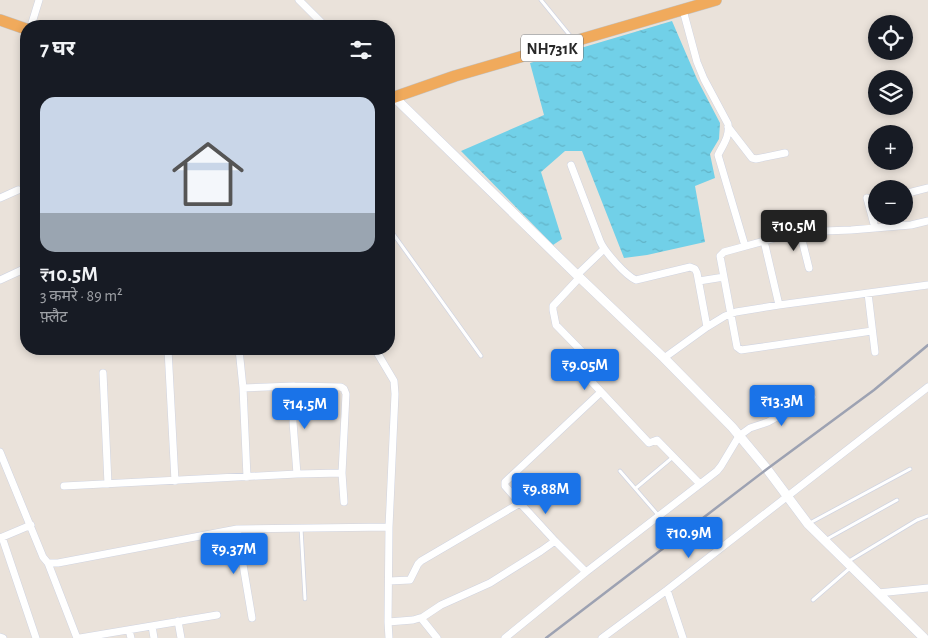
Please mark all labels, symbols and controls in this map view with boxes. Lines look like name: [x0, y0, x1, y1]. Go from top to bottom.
map controls: [868, 15, 913, 225]
button: locate: [868, 15, 913, 60]
road number: NH731K: [521, 34, 583, 62]
icon: filters: [347, 36, 375, 64]
text: 7 घर: [40, 38, 75, 59]
button: layers: [868, 70, 913, 115]
button: +: [868, 125, 913, 170]
icon: home: [163, 129, 253, 219]
button: −: [868, 180, 913, 225]
pin: ₹10.5M: [753, 210, 835, 252]
text: ₹10.5M: [772, 218, 816, 234]
text: ₹10.5M: [40, 264, 98, 285]
text: 3 कमरे · 89 m²: [40, 288, 123, 304]
text: फ़्लैट: [40, 309, 68, 325]
pin: ₹9.05M: [544, 348, 626, 391]
text: ₹9.05M: [562, 357, 608, 373]
pin: ₹13.3M: [741, 384, 823, 427]
pin: ₹14.5M: [264, 388, 346, 430]
text: ₹13.3M: [761, 393, 803, 409]
text: ₹14.5M: [283, 396, 327, 412]
pin: ₹9.88M: [505, 472, 587, 515]
text: ₹9.88M: [523, 481, 569, 497]
pin: ₹10.9M: [648, 516, 730, 559]
text: ₹10.9M: [667, 525, 711, 541]
pin: ₹9.37M: [193, 532, 275, 575]
text: ₹9.37M: [212, 541, 256, 557]

